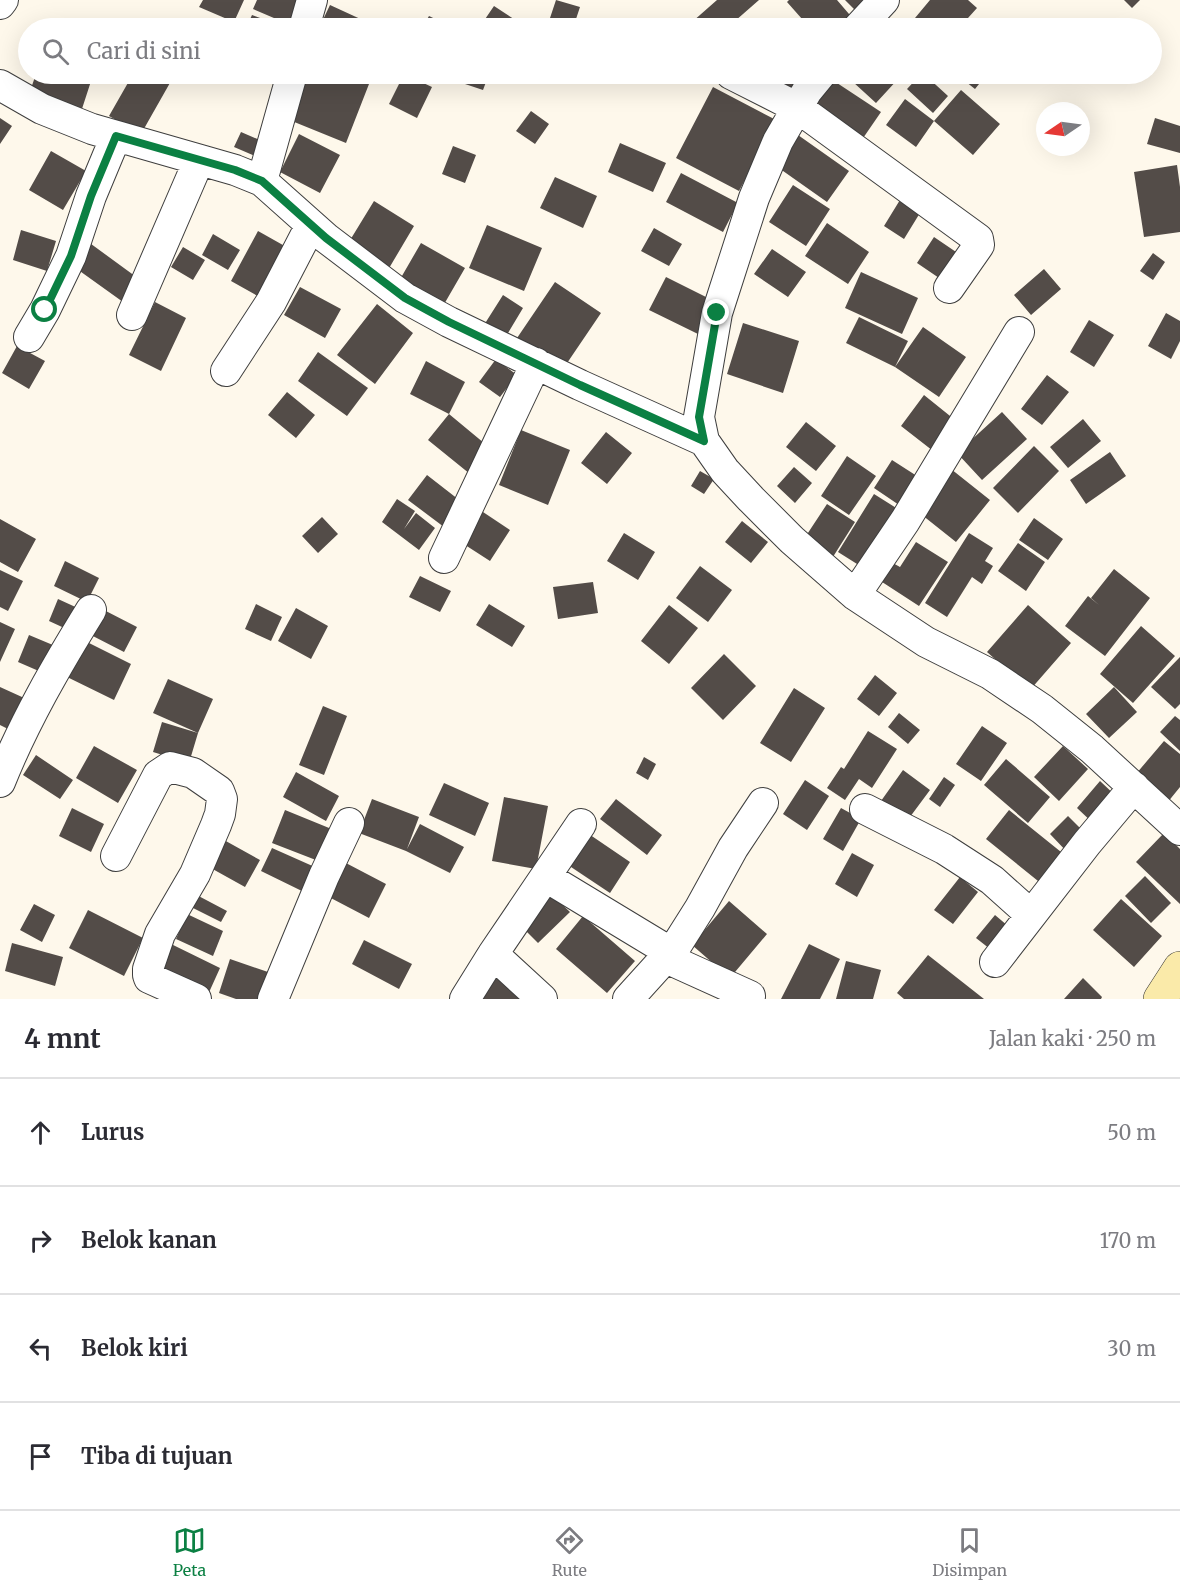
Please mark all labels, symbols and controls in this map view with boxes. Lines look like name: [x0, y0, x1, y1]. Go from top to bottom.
search box: [18, 18, 1162, 84]
icon: search: [39, 35, 72, 68]
text: Cari di sini: [87, 37, 201, 65]
north arrow: [1036, 102, 1090, 156]
route start: [31, 296, 57, 322]
route end: [703, 299, 729, 325]
text: 4 mnt: [24, 1022, 101, 1055]
text: Jalan kaki · 250 m: [989, 1026, 1156, 1051]
icon: ahead: [24, 1116, 57, 1149]
text: Lurus: [81, 1118, 144, 1146]
text: 50 m: [1107, 1120, 1156, 1145]
icon: right: [24, 1224, 57, 1257]
text: Belok kanan: [81, 1226, 217, 1254]
text: 170 m: [1100, 1228, 1156, 1253]
icon: left: [24, 1332, 57, 1365]
text: Belok kiri: [81, 1334, 188, 1362]
text: 30 m: [1107, 1336, 1156, 1361]
icon: arrive: [24, 1440, 57, 1473]
text: Tiba di tujuan: [81, 1442, 232, 1470]
tab: Peta: [173, 1524, 206, 1580]
tab: Rute: [552, 1524, 587, 1580]
tab: Disimpan: [932, 1524, 1007, 1580]

